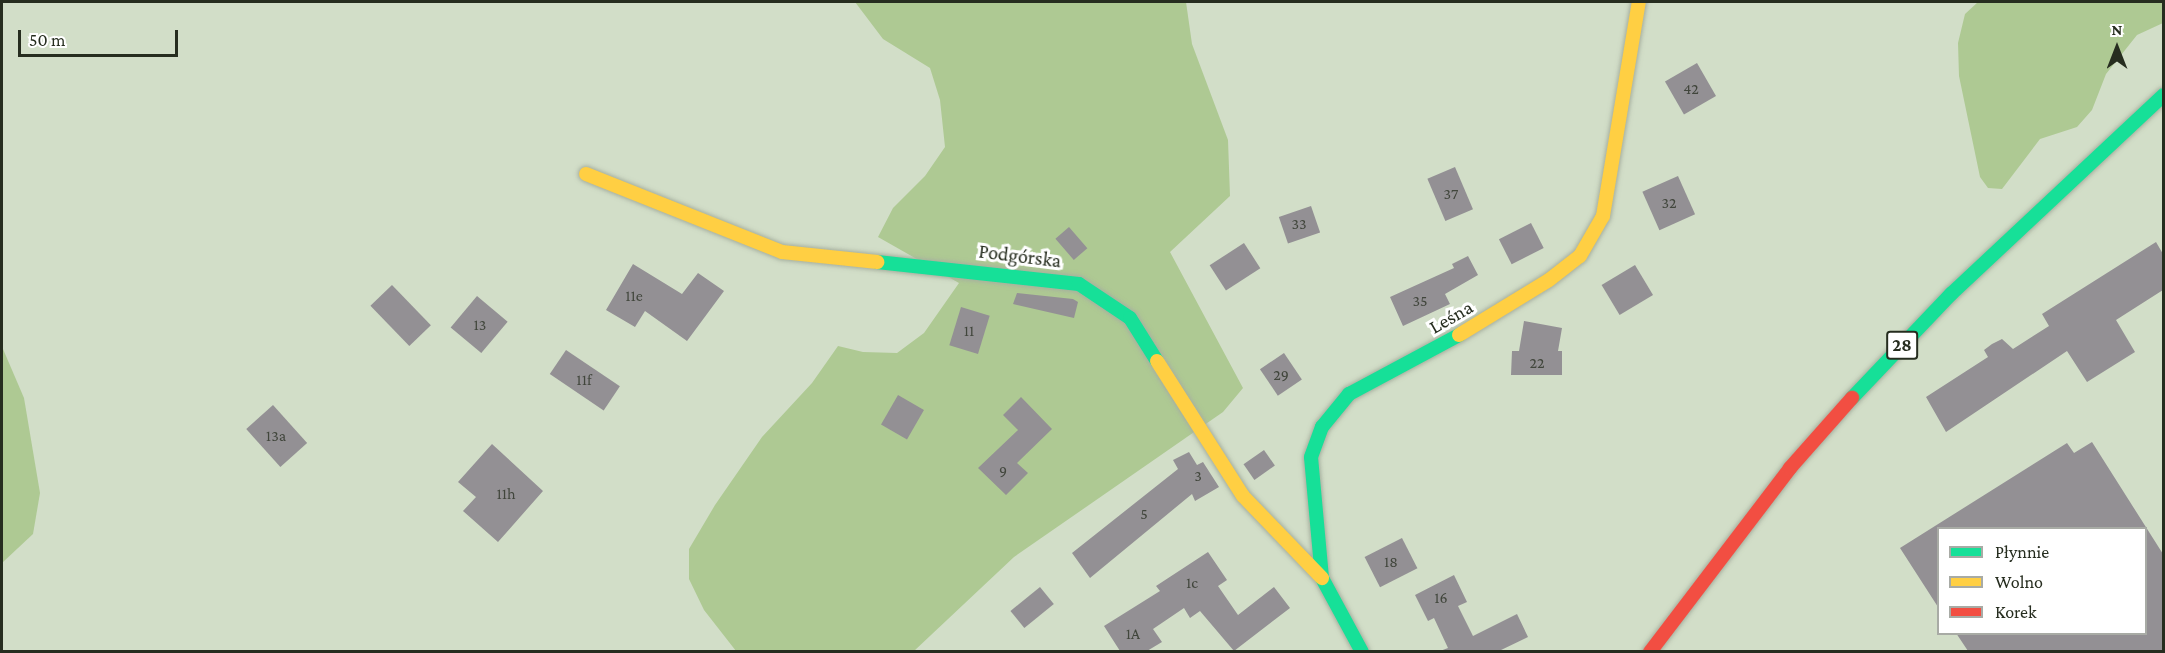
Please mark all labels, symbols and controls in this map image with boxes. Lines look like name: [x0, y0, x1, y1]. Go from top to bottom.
scale bar: [21, 18, 182, 56]
north arrow: [2087, 18, 2147, 78]
text: N: [2112, 21, 2122, 38]
text: 50 m: [29, 30, 66, 50]
house number: 42: [1683, 79, 1699, 99]
house number: 37: [1444, 184, 1458, 204]
house number: 32: [1661, 193, 1677, 213]
house number: 33: [1291, 214, 1307, 234]
street label: Podgórska: [977, 239, 1063, 273]
house number: 11e: [625, 286, 643, 306]
house number: 35: [1412, 291, 1428, 311]
street label: Leśna: [1425, 295, 1477, 339]
house number: 13: [474, 315, 486, 335]
house number: 11: [964, 321, 974, 341]
road number: 28: [1886, 330, 1918, 360]
house number: 22: [1529, 353, 1545, 373]
house number: 29: [1273, 365, 1289, 385]
house number: 11f: [576, 370, 592, 390]
house number: 13a: [266, 426, 286, 446]
house number: 9: [999, 461, 1007, 481]
house number: 3: [1194, 466, 1202, 486]
house number: 11h: [496, 484, 516, 504]
house number: 5: [1140, 504, 1148, 524]
legend: [1937, 527, 2147, 635]
text: Płynnie: [1995, 542, 2049, 562]
house number: 18: [1384, 552, 1398, 572]
text: Wolno: [1995, 572, 2043, 592]
house number: 1c: [1186, 573, 1198, 593]
house number: 16: [1434, 588, 1448, 608]
text: Korek: [1995, 602, 2037, 622]
house number: 1A: [1126, 624, 1140, 644]

